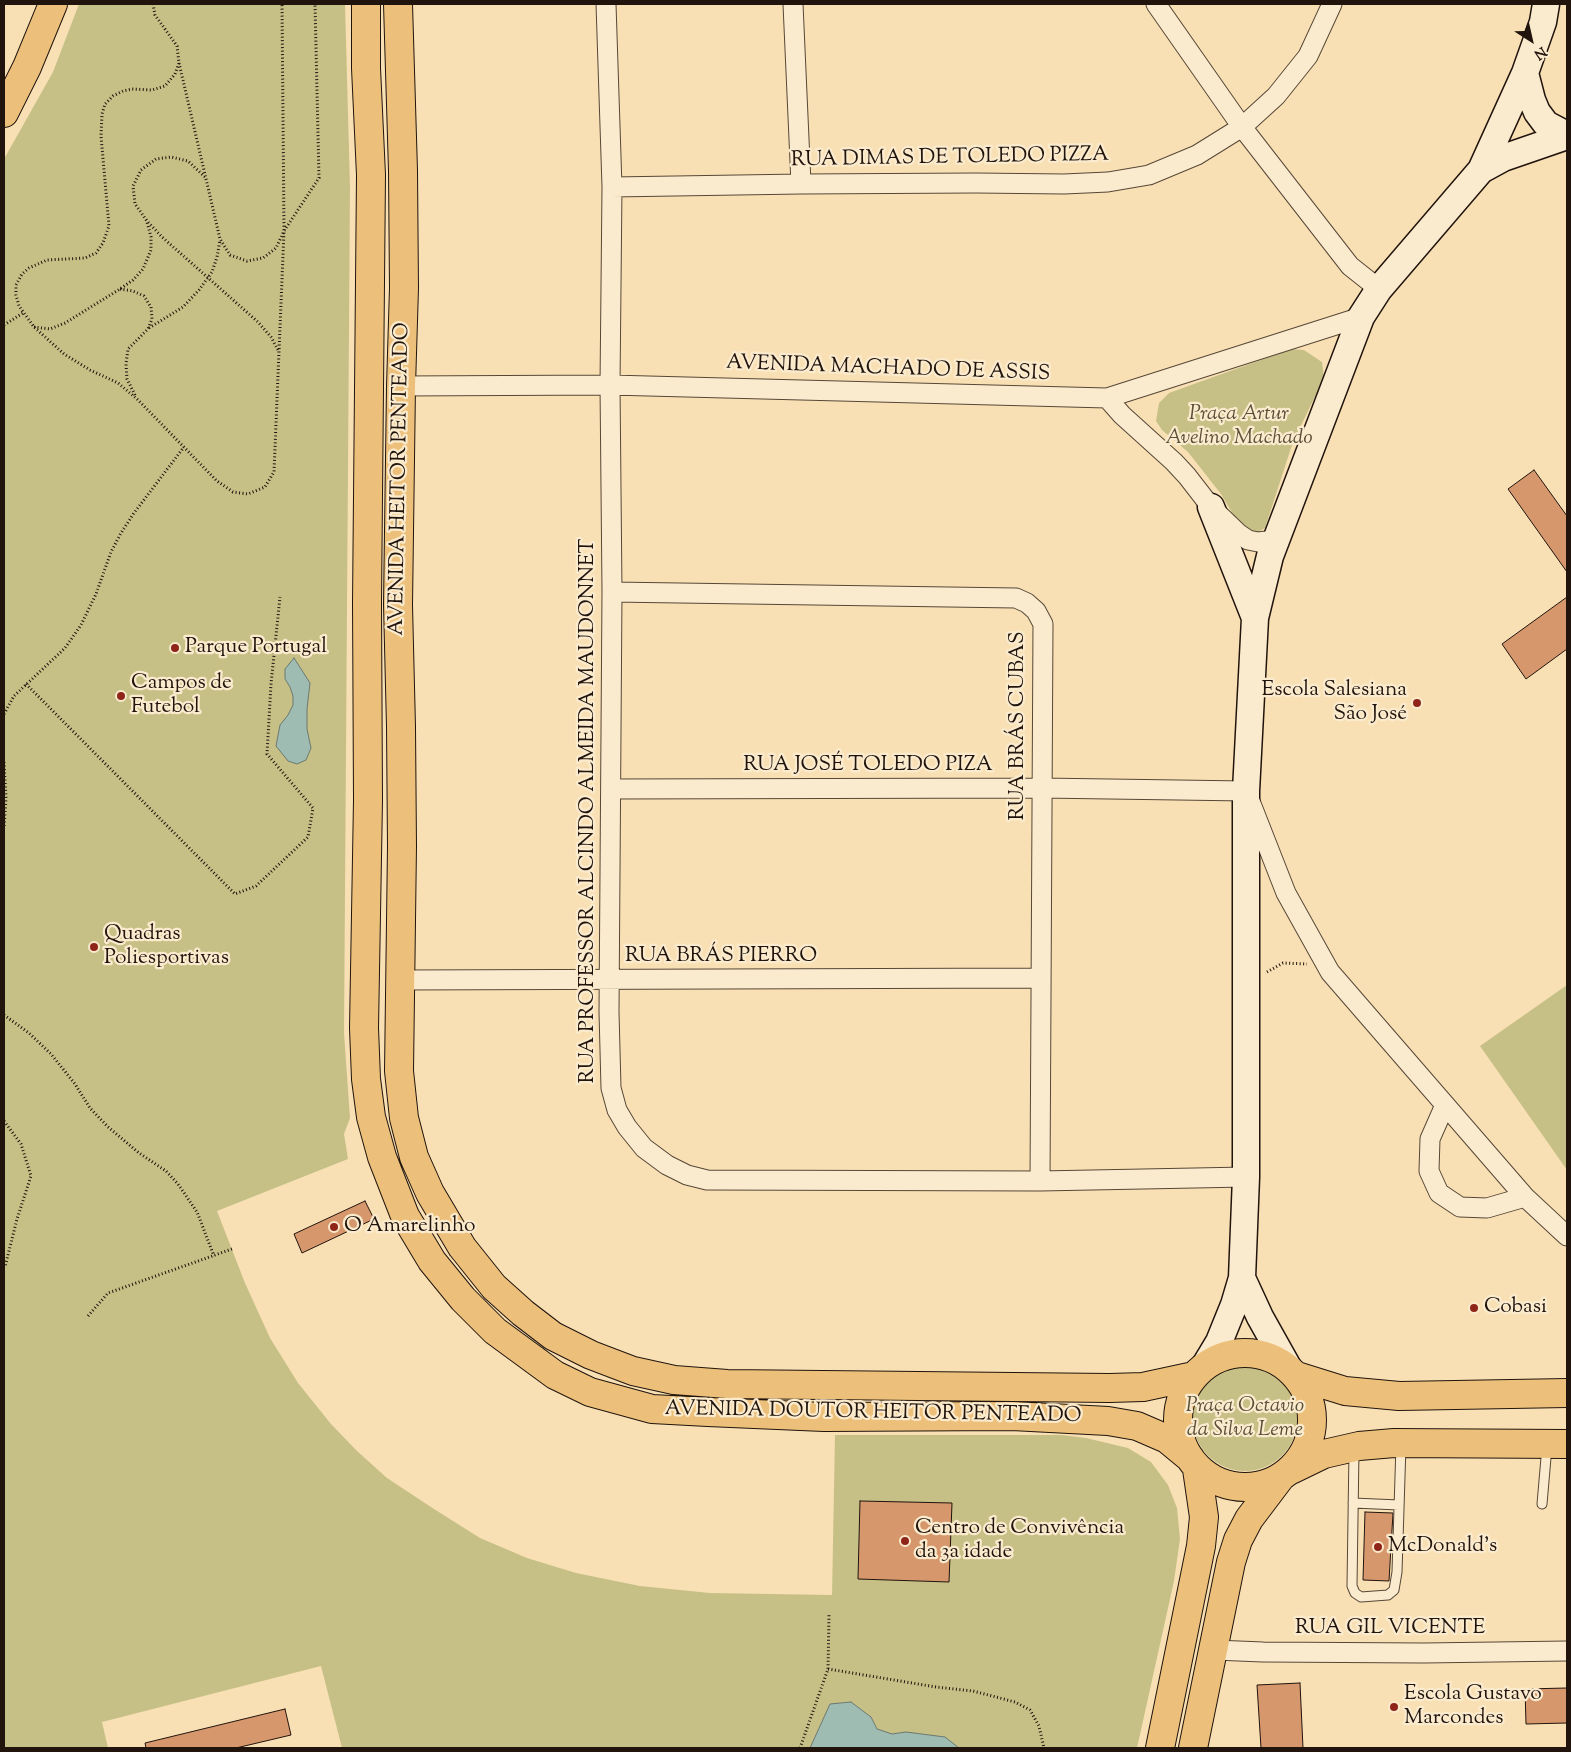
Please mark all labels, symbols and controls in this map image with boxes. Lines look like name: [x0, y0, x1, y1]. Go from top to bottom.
north arrow: [1506, 15, 1556, 65]
text: N: [1529, 41, 1550, 64]
street label: RUA DIMAS DE TOLEDO PIZZA: [791, 144, 1109, 174]
street label: AVENIDA HEITOR PENTEADO: [386, 322, 416, 636]
street label: AVENIDA MACHADO DE ASSIS: [725, 352, 1051, 388]
park label: Praça Artur Avelino Machado: [1165, 402, 1313, 452]
street label: RUA PROFESSOR ALCINDO ALMEIDA MAUDONNET: [576, 539, 602, 1083]
street label: RUA BRÁS CUBAS: [1006, 631, 1032, 821]
place label: Parque Portugal: [185, 635, 327, 661]
marker: Parque Portugal: [169, 642, 181, 654]
place label: Campos de Futebol: [131, 671, 232, 721]
place label: Escola Salesiana São José: [1262, 678, 1407, 728]
marker: Campos de Futebol: [115, 690, 127, 702]
marker: Escola Salesiana São José: [1411, 697, 1423, 709]
street label: RUA JOSÉ TOLEDO PIZA: [743, 753, 993, 779]
place label: Quadras Poliesportivas: [104, 922, 229, 972]
marker: Quadras Poliesportivas: [88, 941, 100, 953]
street label: RUA BRÁS PIERRO: [625, 944, 817, 970]
place label: O Amarelinho: [344, 1214, 476, 1240]
marker: O Amarelinho: [328, 1221, 340, 1233]
place label: Cobasi: [1484, 1295, 1547, 1321]
marker: Cobasi: [1468, 1302, 1480, 1314]
park label: Praça Octavio da Silva Leme: [1186, 1394, 1304, 1444]
street label: AVENIDA DOUTOR HEITOR PENTEADO: [664, 1398, 1082, 1430]
place label: Centro de Convivência da 3a idade: [915, 1516, 1124, 1566]
place label: McDonald's: [1388, 1534, 1497, 1560]
marker: Centro de Convivência da 3a idade: [899, 1535, 911, 1547]
marker: McDonald's: [1372, 1541, 1384, 1553]
street label: RUA GIL VICENTE: [1295, 1616, 1485, 1642]
place label: Escola Gustavo Marcondes: [1404, 1682, 1542, 1732]
marker: Escola Gustavo Marcondes: [1388, 1701, 1400, 1713]

